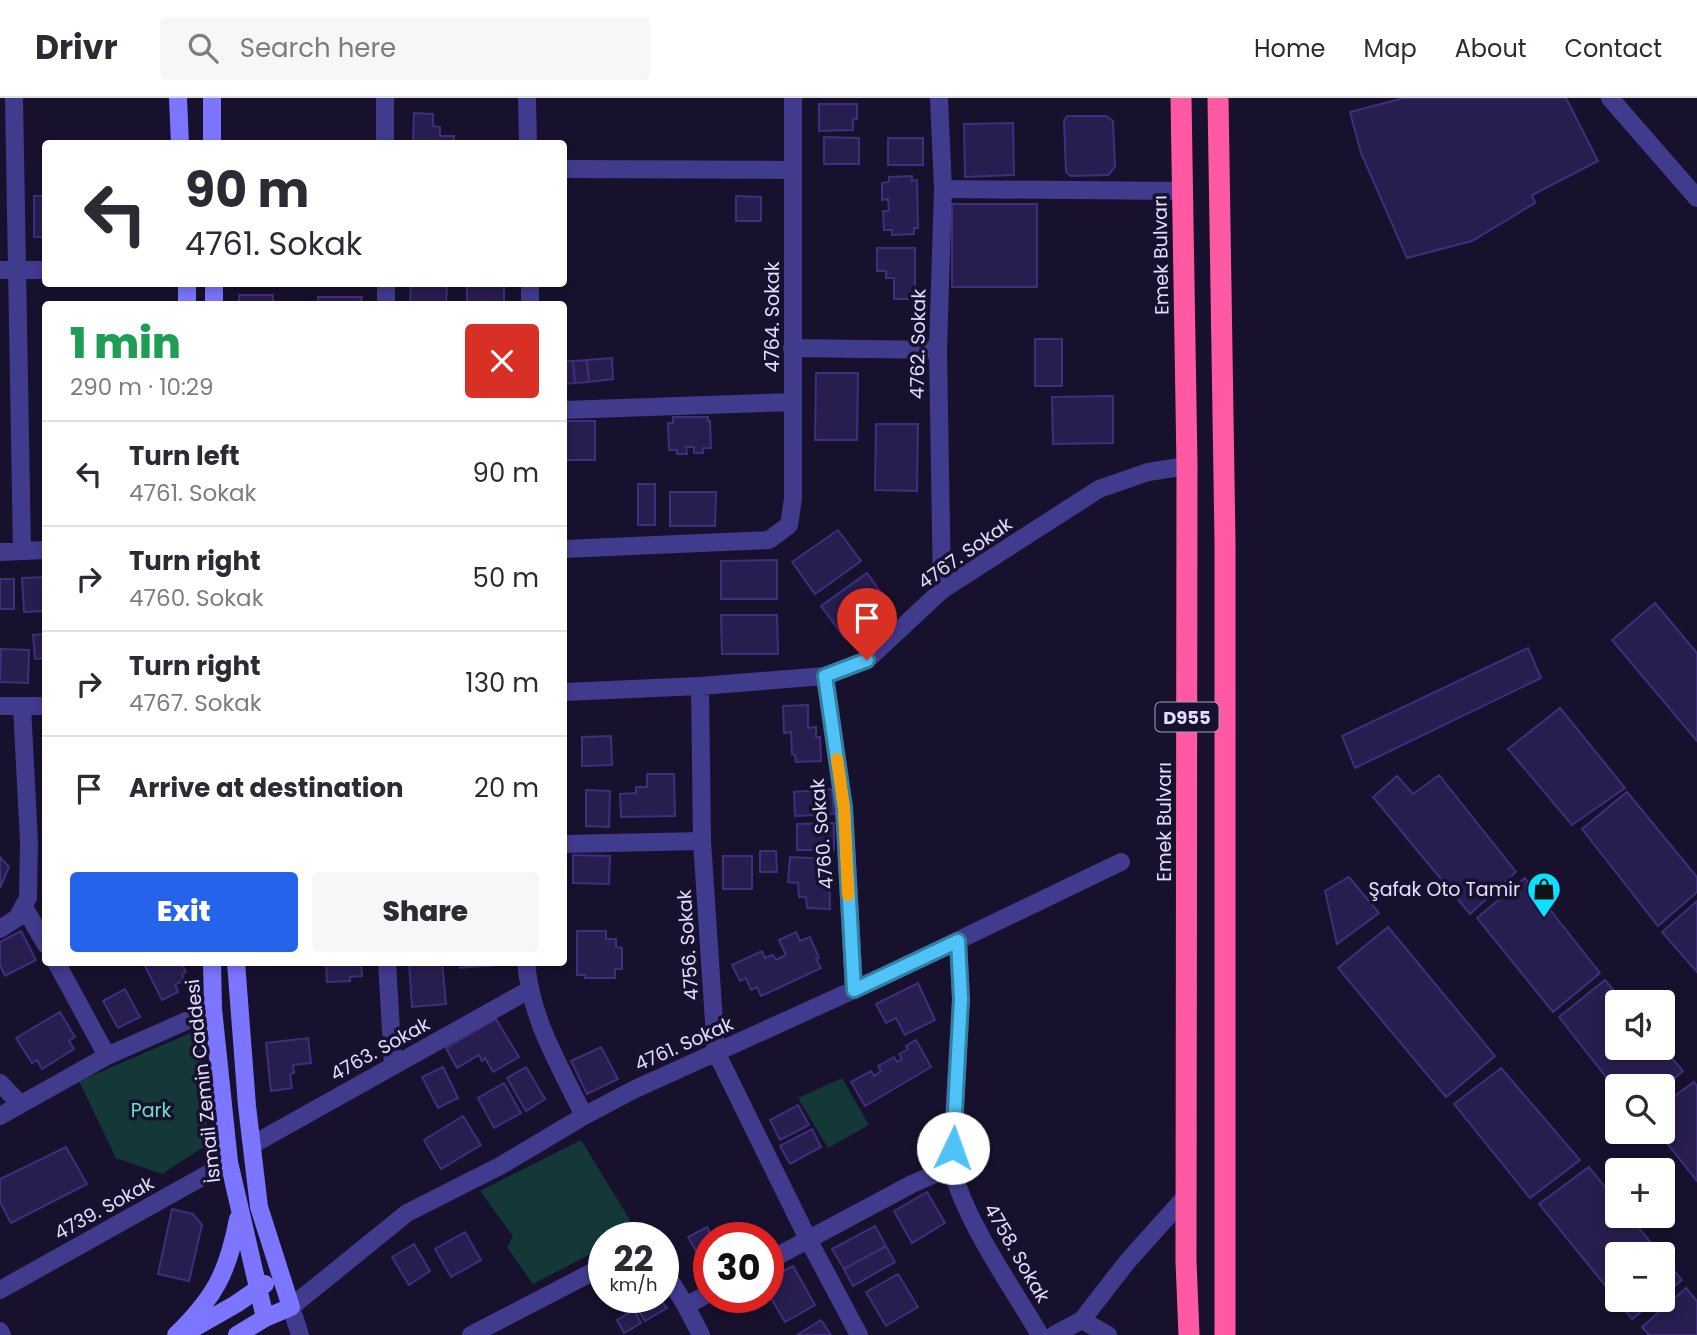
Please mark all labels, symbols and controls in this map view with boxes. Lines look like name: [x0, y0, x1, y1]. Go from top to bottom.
search box: [160, 17, 650, 80]
text: Drivr: [35, 24, 118, 71]
icon: search: [184, 29, 222, 67]
text: Search here: [240, 30, 396, 66]
text: Home: [1254, 32, 1326, 65]
text: Map: [1364, 32, 1417, 65]
text: About: [1455, 32, 1526, 65]
text: Contact: [1564, 32, 1662, 65]
text: 90 m: [185, 156, 309, 224]
icon: left: [70, 168, 161, 259]
street label: Emek Bulvarı: [1146, 195, 1176, 315]
text: 4761. Sokak: [185, 221, 362, 266]
street label: 4764. Sokak: [759, 261, 786, 373]
street label: 4762. Sokak: [904, 289, 932, 399]
text: 1 min: [70, 314, 181, 373]
button: close: [465, 324, 539, 398]
text: 290 m · 10:29: [70, 371, 214, 403]
text: Turn left: [129, 438, 240, 474]
icon: left: [70, 455, 108, 493]
text: 90 m: [473, 455, 539, 491]
text: 4761. Sokak: [129, 477, 256, 509]
street label: 4767. Sokak: [912, 510, 1018, 595]
text: Turn right: [129, 543, 261, 579]
icon: right: [70, 560, 108, 598]
text: 50 m: [473, 560, 539, 596]
text: 4760. Sokak: [129, 582, 264, 614]
pin: [837, 588, 897, 660]
icon: arrive: [848, 599, 886, 637]
text: Turn right: [129, 648, 261, 684]
icon: right: [70, 665, 108, 703]
text: 130 m: [465, 665, 539, 701]
text: 4767. Sokak: [129, 687, 262, 719]
road number: D955: [1156, 702, 1218, 732]
street label: Emek Bulvarı: [1151, 762, 1178, 882]
icon: arrive: [70, 770, 108, 808]
text: Arrive at destination: [129, 770, 404, 806]
text: 20 m: [474, 770, 539, 806]
street label: 4760. Sokak: [804, 777, 840, 891]
shop icon: Şafak Oto Tamir: [1525, 870, 1563, 919]
button: Exit: [70, 872, 298, 952]
button: Share: [312, 872, 539, 952]
place label: Şafak Oto Tamir: [1369, 876, 1520, 903]
street label: 4756. Sokak: [671, 888, 705, 1001]
street label: İsmail Zemin Caddesi: [179, 978, 227, 1184]
map controls: [1605, 990, 1675, 1312]
button: sound: [1605, 990, 1675, 1060]
street label: 4763. Sokak: [325, 1010, 435, 1088]
street label: 4761. Sokak: [630, 1010, 738, 1078]
button: search: [1605, 1074, 1675, 1144]
park label: Park: [131, 1097, 172, 1124]
position arrow: [916, 1111, 990, 1185]
button: +: [1605, 1158, 1675, 1228]
street label: 4739. Sokak: [49, 1169, 159, 1247]
street label: 4758. Sokak: [978, 1198, 1057, 1308]
speed limit sign: 30: [693, 1222, 784, 1313]
text: 22: [614, 1234, 653, 1283]
button: −: [1605, 1242, 1675, 1312]
text: km/h: [610, 1272, 657, 1297]

